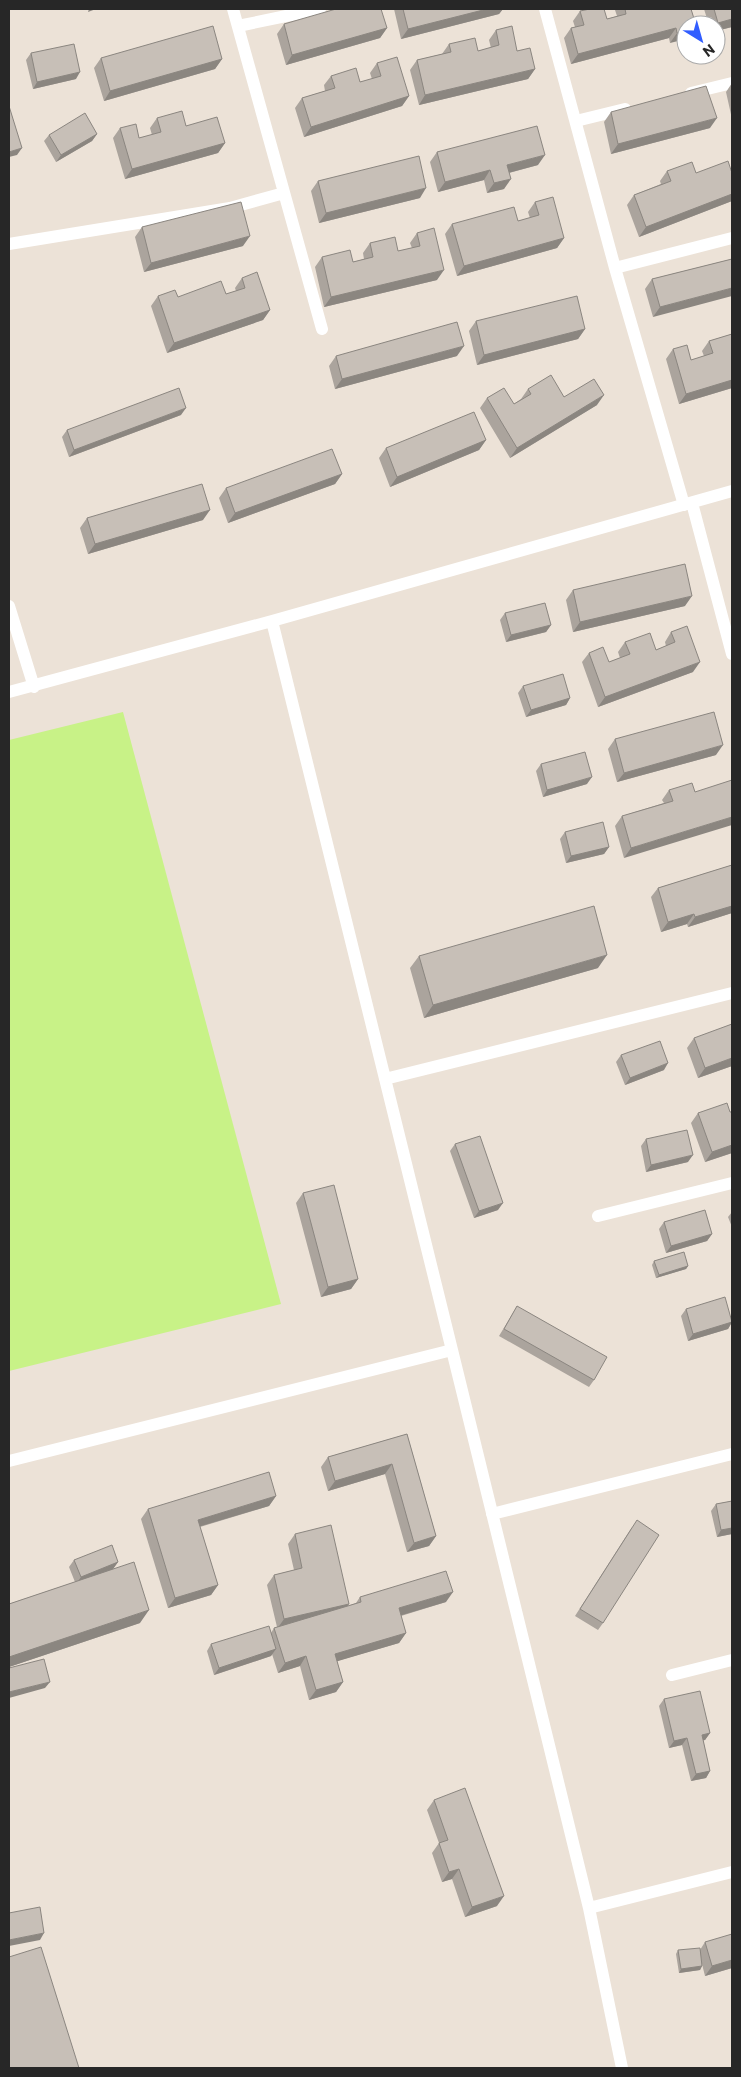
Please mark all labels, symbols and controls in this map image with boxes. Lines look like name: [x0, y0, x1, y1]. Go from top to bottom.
north arrow: [676, 15, 726, 65]
text: N: [700, 41, 718, 61]

